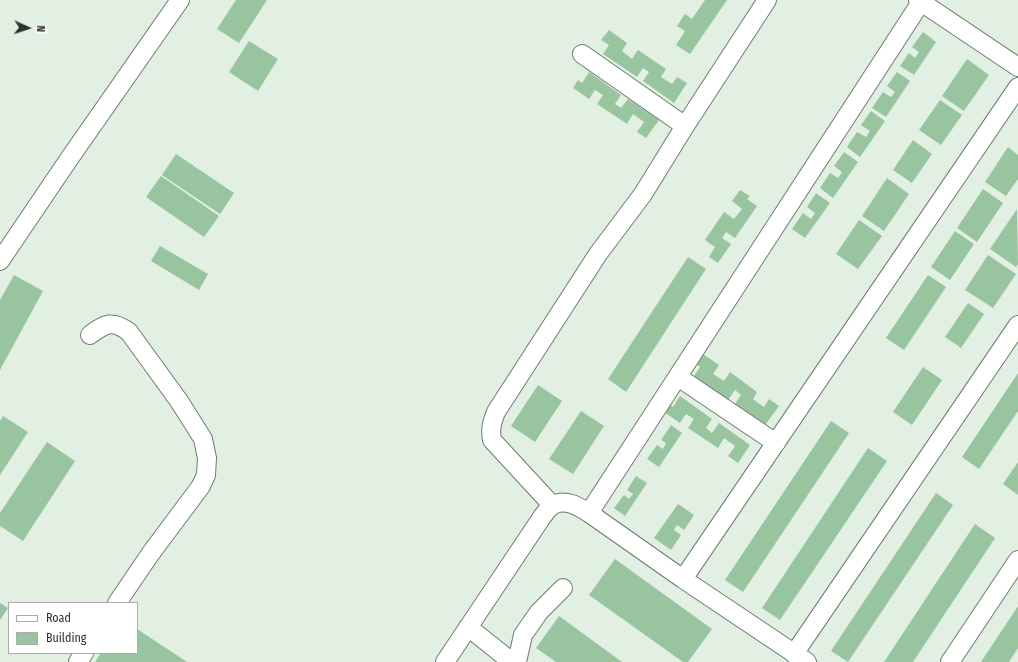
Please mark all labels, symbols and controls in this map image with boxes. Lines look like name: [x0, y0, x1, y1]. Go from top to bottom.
north arrow: [8, 8, 48, 48]
text: N: [34, 25, 47, 32]
legend: [8, 602, 138, 654]
text: Road: [46, 611, 71, 625]
text: Building: [46, 631, 86, 645]

